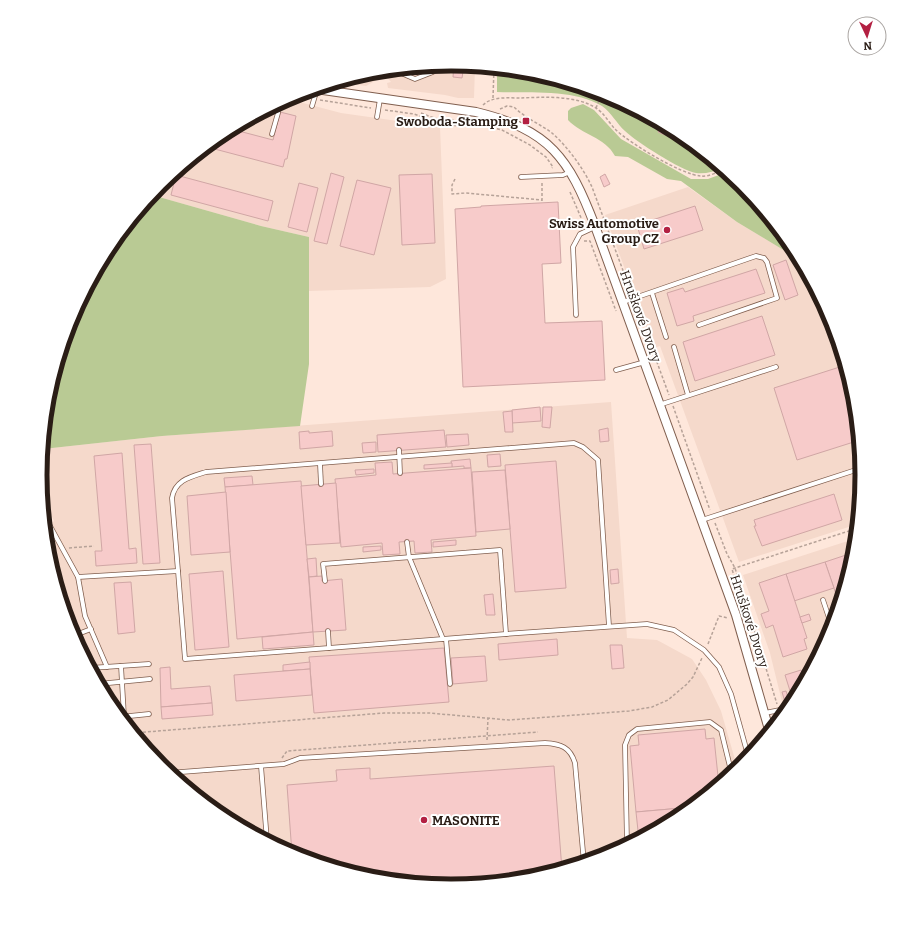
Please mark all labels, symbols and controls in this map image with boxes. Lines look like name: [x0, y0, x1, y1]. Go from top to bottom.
north arrow: [847, 16, 887, 56]
text: N: [862, 39, 872, 52]
place label: Swoboda-Stamping: [396, 114, 519, 129]
marker: Swoboda-Stamping: [521, 116, 531, 126]
place label: Swiss Automotive Group CZ: [549, 216, 659, 246]
marker: Swiss Automotive Group CZ: [662, 225, 672, 235]
street label: Hruškové Dvory: [617, 268, 664, 364]
street label: Hruškové Dvory: [727, 573, 772, 670]
place label: MASONITE: [432, 813, 500, 828]
marker: MASONITE: [419, 815, 429, 825]

